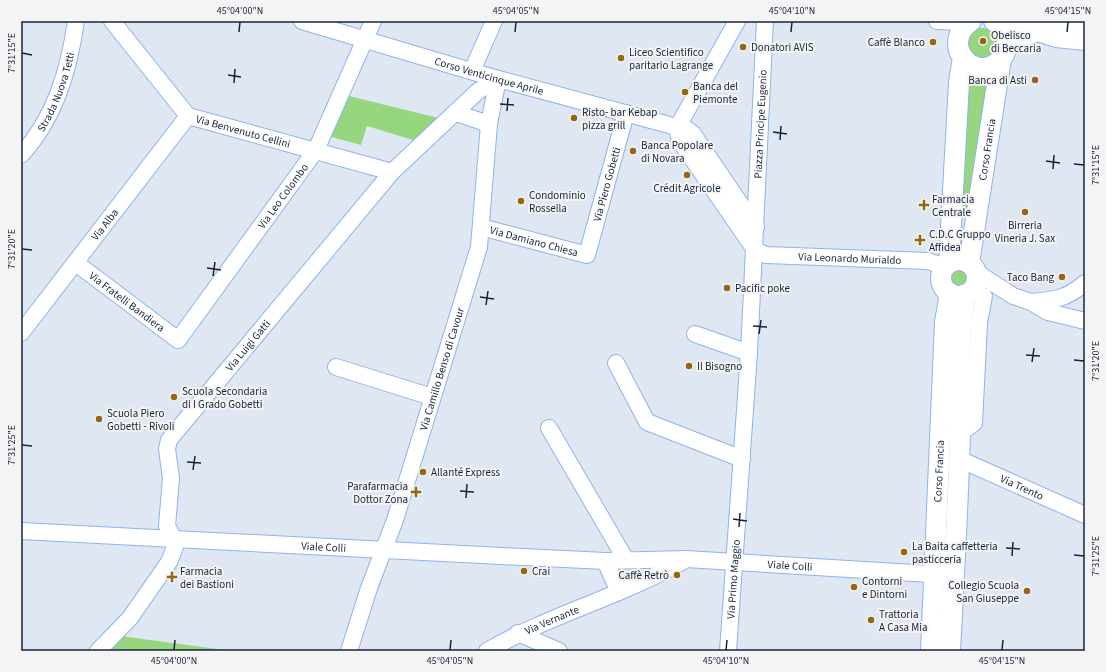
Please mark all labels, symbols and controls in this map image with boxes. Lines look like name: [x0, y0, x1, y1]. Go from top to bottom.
text: 45°04'00"N: [217, 4, 263, 18]
text: 45°04'05"N: [493, 4, 539, 18]
text: 45°04'10"N: [769, 4, 815, 18]
text: 45°04'15"N: [1045, 4, 1091, 18]
place label: Obelisco di Beccaria: [991, 28, 1041, 56]
text: 7°31'15"E: [5, 33, 19, 73]
place label: Caffè Blanco: [868, 35, 925, 50]
marker: Obelisco di Beccaria: [978, 36, 988, 46]
marker: Caffè Blanco: [928, 37, 938, 47]
place label: Donatori AVIS: [751, 40, 814, 55]
marker: Donatori AVIS: [738, 42, 748, 52]
place label: Liceo Scientifico paritario Lagrange: [629, 45, 714, 73]
street label: Strada Nuova Tetti: [34, 51, 78, 135]
marker: Liceo Scientifico paritario Lagrange: [616, 53, 626, 63]
street label: Corso Venticinque Aprile: [433, 54, 546, 99]
street label: Piazza Principe Eugenio: [750, 69, 771, 179]
place label: Banca di Asti: [968, 73, 1027, 88]
marker: Banca di Asti: [1030, 75, 1040, 85]
place label: Banca del Piemonte: [693, 79, 738, 107]
marker: Banca del Piemonte: [680, 87, 690, 97]
place label: Risto- bar Kebap pizza grill: [582, 105, 657, 133]
street label: Via Benvenuto Cellini: [194, 112, 292, 152]
marker: Risto- bar Kebap pizza grill: [569, 113, 579, 123]
street label: Corso Francia: [975, 117, 1000, 181]
place label: Banca Popolare di Novara: [641, 138, 714, 166]
street label: Via Piero Gobetti: [590, 145, 624, 223]
text: 7°31'15"E: [1089, 145, 1103, 185]
marker: Banca Popolare di Novara: [628, 146, 638, 156]
street label: Via Leo Colombo: [254, 160, 312, 232]
marker: Crédit Agricole: [682, 170, 692, 180]
place label: Crédit Agricole: [653, 181, 721, 196]
place label: Condominio Rossella: [529, 188, 586, 216]
place label: Farmacia Centrale: [932, 192, 974, 220]
marker: Condominio Rossella: [516, 196, 526, 206]
marker: Farmacia Centrale: [919, 200, 929, 210]
street label: Via Alba: [88, 206, 122, 244]
marker: Birreria Vineria J. Sax: [1020, 207, 1030, 217]
place label: Birreria Vineria J. Sax: [995, 218, 1055, 246]
street label: Via Damiano Chiesa: [488, 223, 580, 260]
place label: C.D.C Gruppo Affidea: [929, 227, 991, 255]
text: 7°31'20"E: [5, 229, 19, 269]
marker: C.D.C Gruppo Affidea: [914, 234, 926, 246]
street label: Via Leonardo Murialdo: [798, 249, 902, 268]
street label: Via Fratelli Bandiera: [86, 268, 168, 335]
place label: Taco Bang: [1007, 270, 1054, 285]
marker: Taco Bang: [1057, 272, 1067, 282]
place label: Pacific poke: [735, 281, 790, 296]
marker: Pacific poke: [722, 283, 732, 293]
street label: Via Camillo Benso di Cavour: [416, 305, 468, 432]
street label: Via Luigi Gatti: [222, 317, 274, 375]
text: 7°31'20"E: [1089, 341, 1103, 381]
place label: Il Bisogno: [697, 359, 742, 374]
marker: Il Bisogno: [684, 361, 694, 371]
place label: Scuola Secondaria di I Grado Gobetti: [182, 384, 267, 412]
marker: Scuola Secondaria di I Grado Gobetti: [169, 392, 179, 402]
place label: Scuola Piero Gobetti - Rivoli: [107, 406, 174, 434]
marker: Scuola Piero Gobetti - Rivoli: [94, 414, 104, 424]
text: 7°31'25"E: [5, 425, 19, 465]
street label: Corso Francia: [930, 440, 948, 503]
place label: Allanté Express: [431, 465, 501, 480]
marker: Allanté Express: [418, 467, 428, 477]
street label: Via Trento: [998, 471, 1046, 504]
place label: Parafarmacia Dottor Zona: [347, 479, 408, 507]
marker: Parafarmacia Dottor Zona: [411, 487, 421, 497]
text: 7°31'25"E: [1089, 536, 1103, 576]
street label: Viale Colli: [301, 539, 346, 556]
street label: Via Primo Maggio: [723, 539, 744, 619]
place label: La Baita caffetteria pasticceria: [912, 539, 998, 567]
marker: La Baita caffetteria pasticceria: [899, 547, 909, 557]
street label: Viale Colli: [767, 557, 813, 575]
place label: Farmacia dei Bastioni: [180, 564, 234, 592]
place label: Crai: [532, 564, 550, 579]
marker: Crai: [519, 566, 529, 576]
place label: Caffè Retrò: [618, 568, 669, 583]
marker: Caffè Retrò: [672, 570, 682, 580]
marker: Farmacia dei Bastioni: [167, 572, 177, 582]
place label: Contorni e Dintorni: [862, 574, 907, 602]
place label: Collegio Scuola San Giuseppe: [948, 578, 1020, 606]
marker: Contorni e Dintorni: [849, 582, 859, 592]
marker: Collegio Scuola San Giuseppe: [1022, 586, 1032, 596]
street label: Via Vernante: [522, 602, 582, 638]
place label: Trattoria A Casa Mia: [879, 607, 928, 635]
marker: Trattoria A Casa Mia: [866, 615, 876, 625]
text: 45°04'00"N: [151, 654, 197, 668]
text: 45°04'05"N: [427, 654, 473, 668]
text: 45°04'10"N: [703, 654, 749, 668]
text: 45°04'15"N: [979, 654, 1025, 668]

